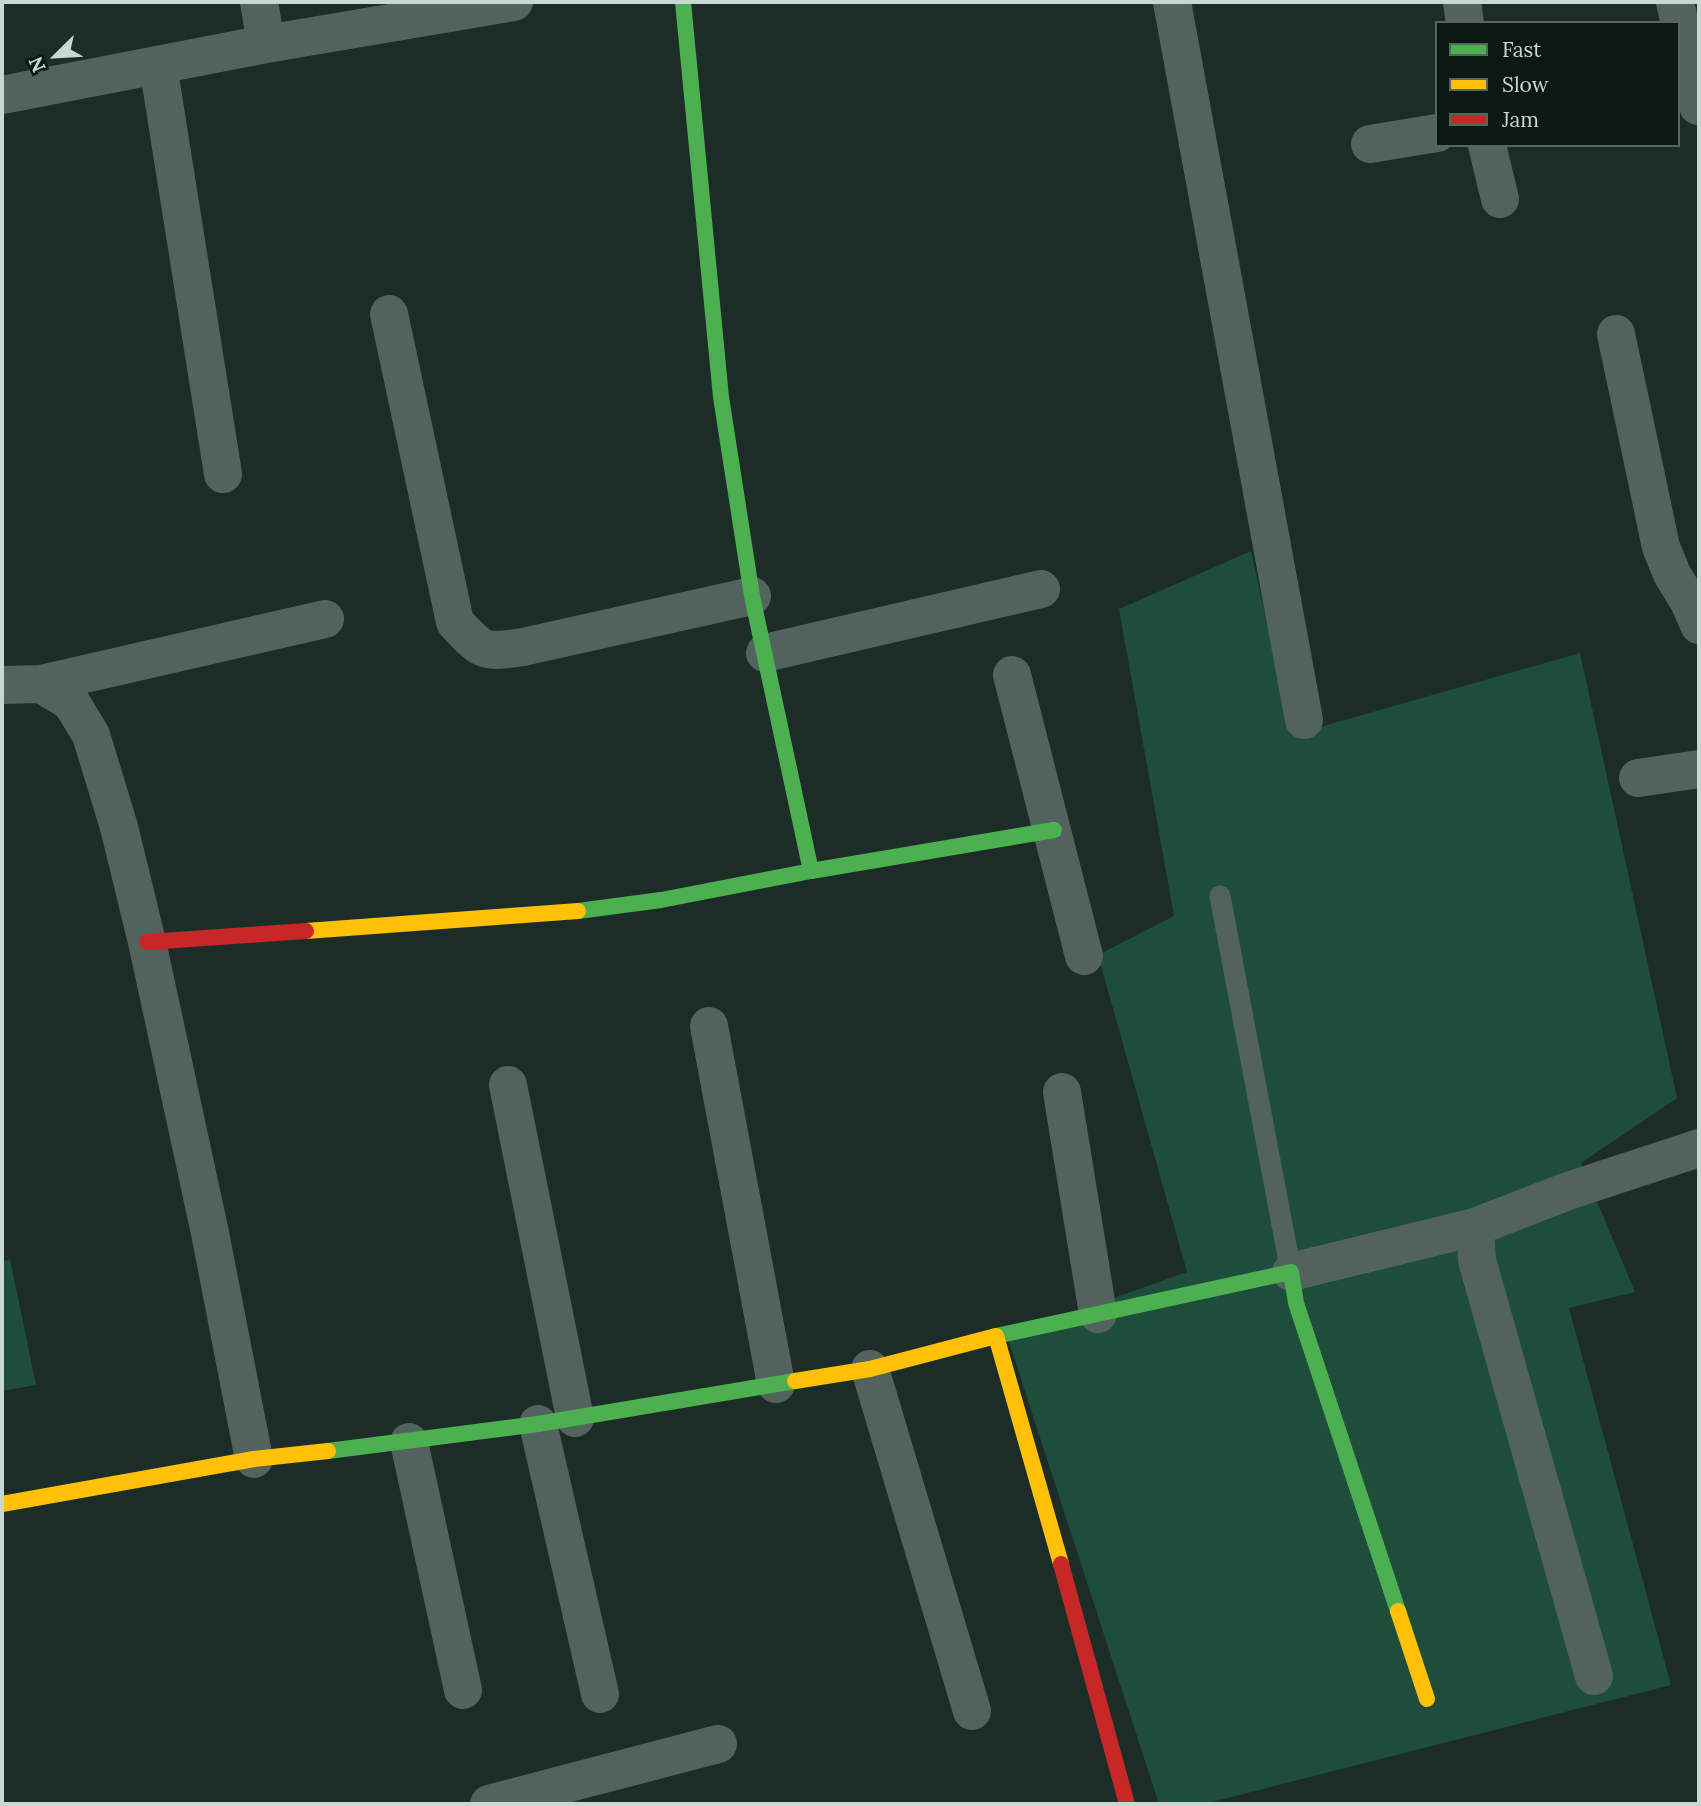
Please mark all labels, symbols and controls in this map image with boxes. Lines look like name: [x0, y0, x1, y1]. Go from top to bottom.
north arrow: [21, 21, 91, 91]
legend: [1435, 21, 1680, 147]
text: Fast: [1502, 36, 1541, 63]
text: N: [23, 53, 51, 76]
text: Slow: [1502, 71, 1549, 98]
text: Jam: [1502, 106, 1539, 133]

